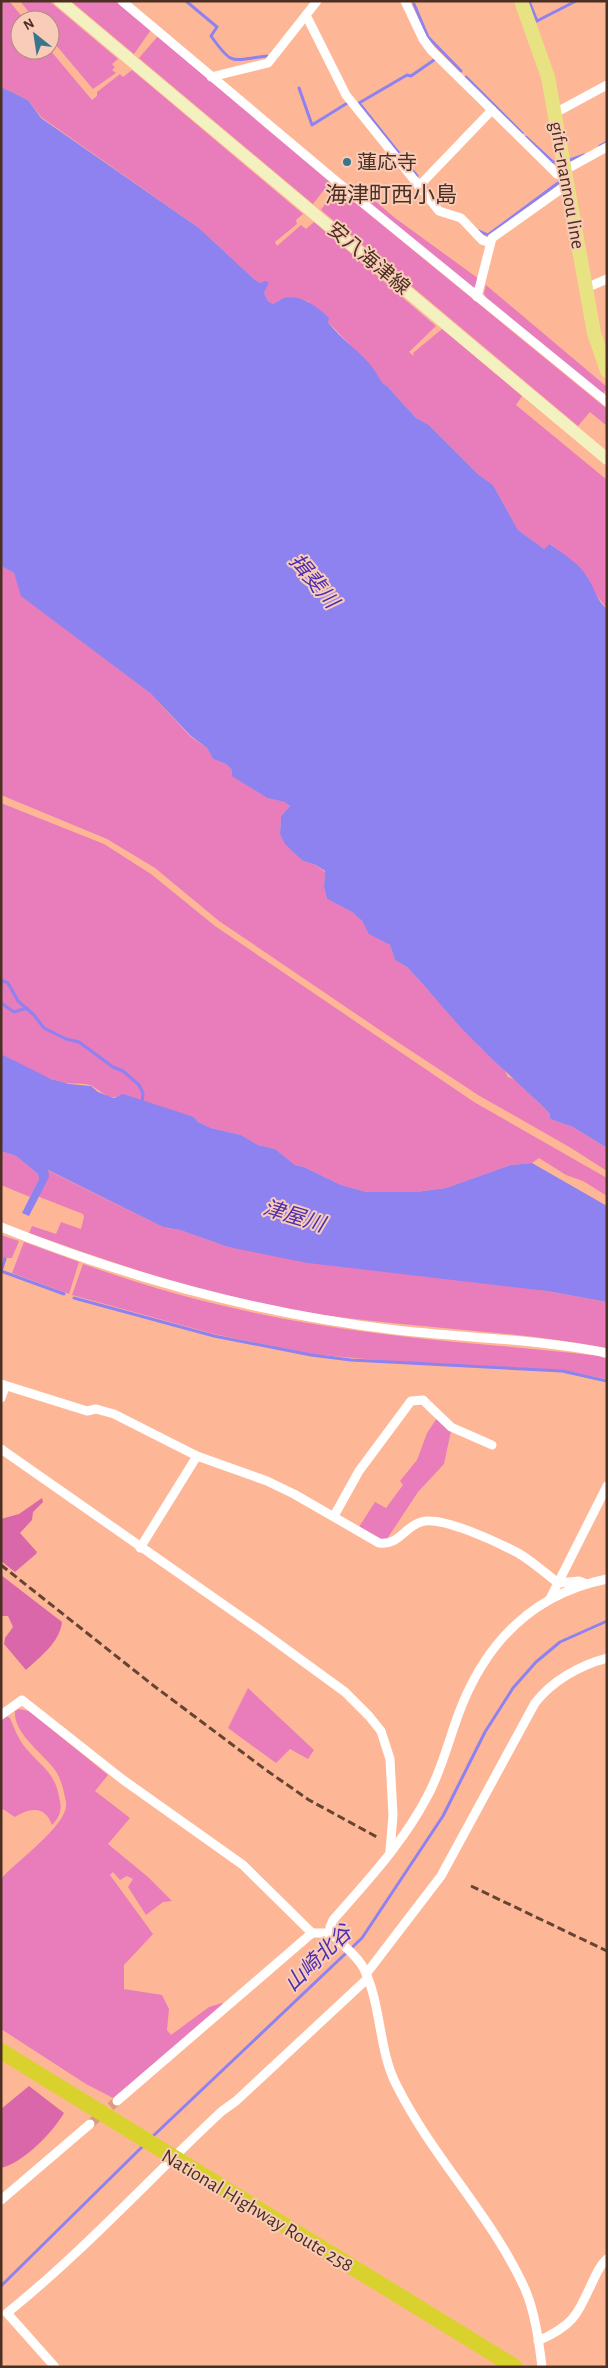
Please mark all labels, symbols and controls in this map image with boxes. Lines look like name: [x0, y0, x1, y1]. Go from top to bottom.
north arrow: [10, 10, 60, 60]
text: N: [21, 16, 37, 33]
street label: gifu-nannou line: [546, 120, 588, 251]
place label: 蓮応寺: [357, 152, 417, 173]
marker: 蓮応寺: [341, 156, 353, 168]
district label: 海津町西小島: [325, 183, 457, 206]
street label: 安八海津線: [324, 217, 414, 299]
water label: 揖斐川: [285, 550, 344, 614]
water label: 津屋川: [261, 1196, 329, 1236]
water label: 山崎北谷: [280, 1920, 357, 1995]
street label: National Highway Route 258: [158, 2146, 357, 2276]

